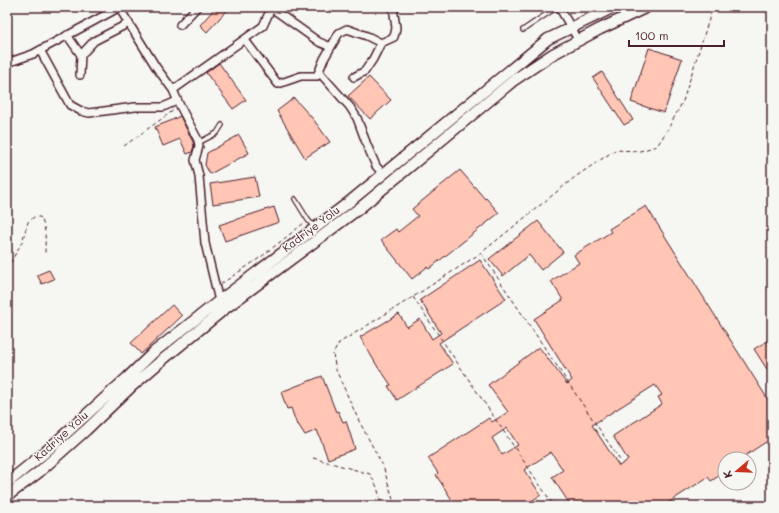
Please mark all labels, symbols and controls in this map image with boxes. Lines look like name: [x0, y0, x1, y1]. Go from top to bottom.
scale bar: [629, 22, 724, 48]
text: 100 m: [635, 27, 669, 43]
street label: Kadriye Yolu: [279, 202, 342, 255]
street label: Kadriye Yolu: [30, 407, 91, 464]
north arrow: [717, 451, 757, 491]
text: K: [719, 469, 735, 480]

